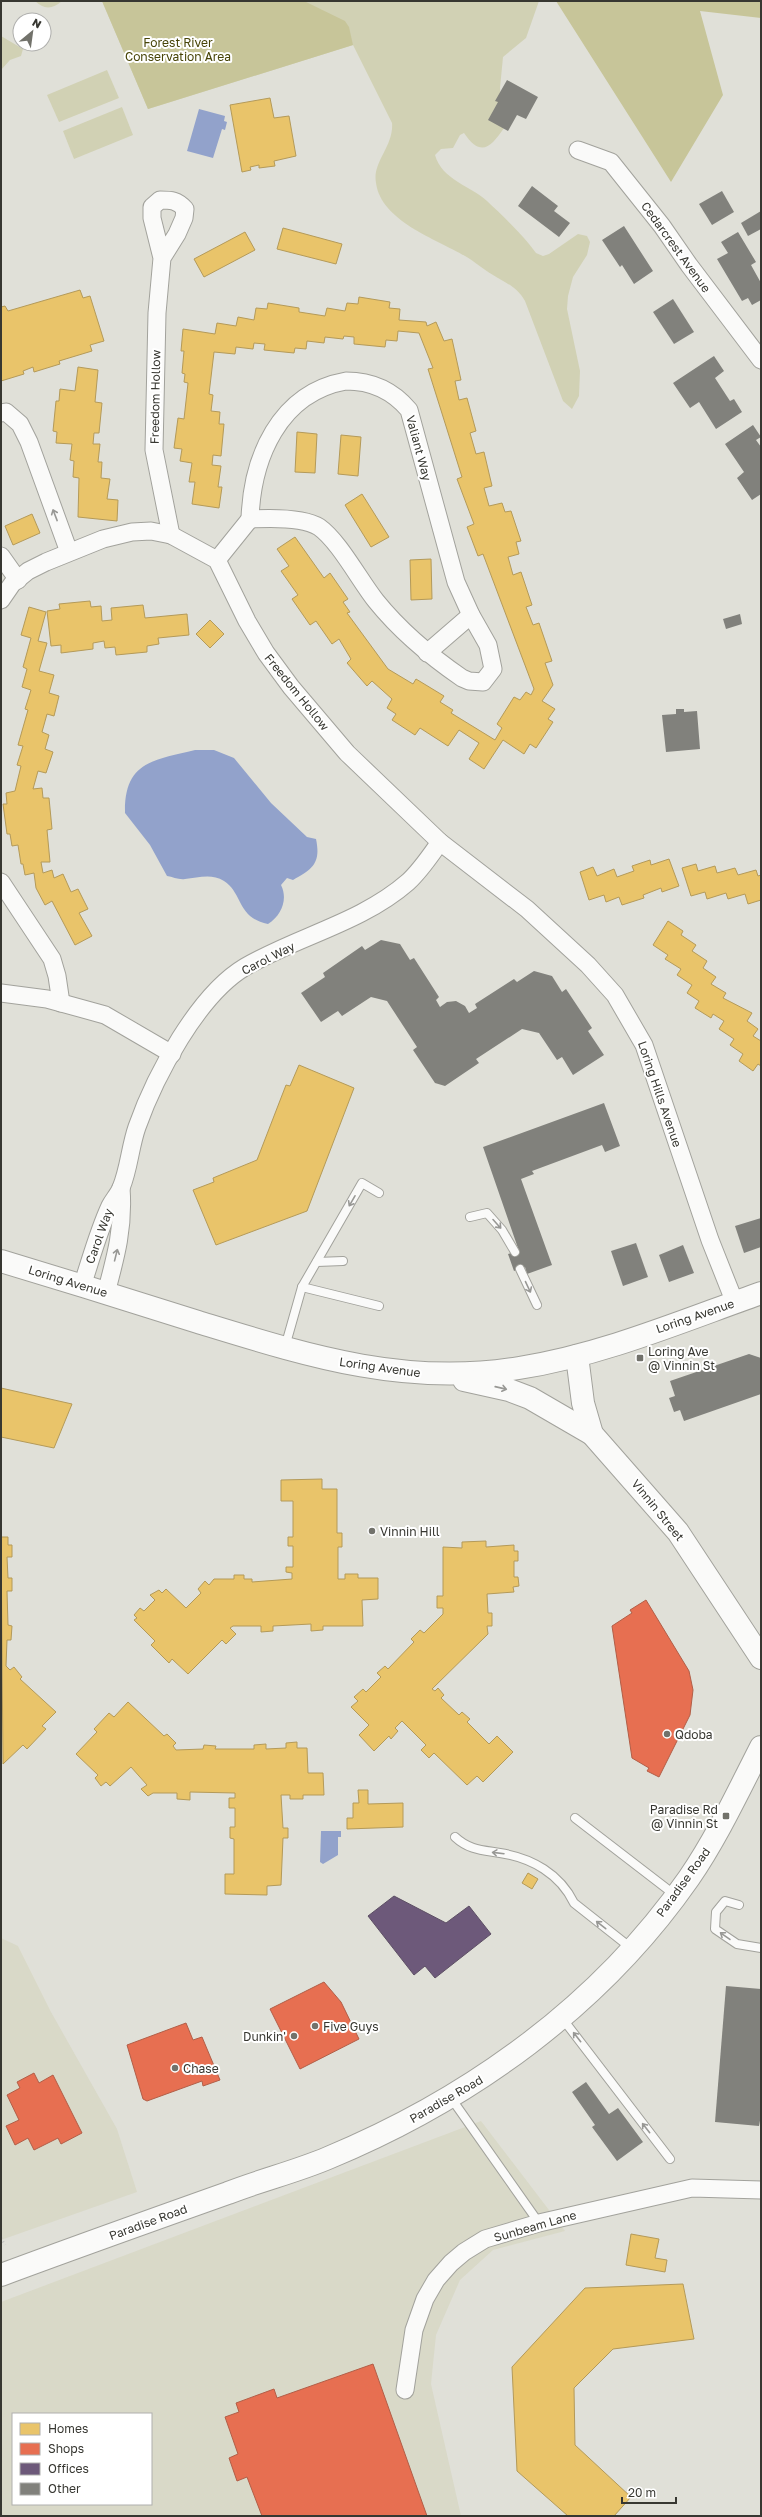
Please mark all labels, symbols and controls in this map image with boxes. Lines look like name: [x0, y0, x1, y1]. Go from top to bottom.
north arrow: [12, 12, 52, 52]
text: N: [30, 15, 44, 31]
park label: Forest River Conservation Area: [125, 35, 231, 64]
street label: Cedarcrest Avenue: [638, 199, 714, 295]
street label: Freedom Hollow: [147, 349, 163, 444]
street label: Valiant Way: [403, 414, 435, 483]
one-way arrow: [50, 510, 58, 522]
street label: Freedom Hollow: [261, 651, 333, 734]
street label: Carol Way: [239, 938, 297, 978]
street label: Loring Hills Avenue: [635, 1039, 685, 1149]
one-way arrow: [348, 1195, 356, 1207]
street label: Carol Way: [82, 1206, 116, 1266]
one-way arrow: [492, 1219, 502, 1229]
one-way arrow: [113, 1249, 120, 1262]
street label: Loring Avenue: [27, 1262, 109, 1300]
one-way arrow: [525, 1280, 532, 1292]
street label: Loring Avenue: [654, 1296, 736, 1336]
place label: Loring Ave @ Vinnin St: [648, 1344, 715, 1373]
marker: Loring Ave @ Vinnin St: [635, 1353, 645, 1363]
street label: Loring Avenue: [338, 1354, 422, 1380]
one-way arrow: [494, 1385, 507, 1392]
street label: Vinnin Street: [629, 1476, 688, 1544]
place label: Vinnin Hill: [380, 1524, 440, 1539]
marker: Vinnin Hill: [367, 1526, 377, 1536]
place label: Qdoba: [675, 1727, 713, 1742]
marker: Qdoba: [662, 1729, 672, 1739]
place label: Paradise Rd @ Vinnin St: [650, 1802, 718, 1831]
marker: Paradise Rd @ Vinnin St: [721, 1811, 731, 1821]
street label: Paradise Road: [653, 1844, 713, 1920]
one-way arrow: [491, 1849, 504, 1857]
one-way arrow: [595, 1920, 606, 1929]
one-way arrow: [720, 1932, 731, 1940]
place label: Five Guys: [323, 2019, 379, 2034]
marker: Five Guys: [310, 2021, 320, 2031]
place label: Dunkin': [243, 2029, 286, 2044]
marker: Dunkin': [289, 2031, 299, 2041]
one-way arrow: [572, 2032, 581, 2043]
place label: Chase: [183, 2061, 219, 2076]
marker: Chase: [170, 2063, 180, 2073]
street label: Paradise Road: [407, 2072, 485, 2126]
one-way arrow: [642, 2122, 651, 2133]
street label: Paradise Road: [107, 2201, 189, 2243]
street label: Sunbeam Lane: [492, 2207, 578, 2245]
legend: [12, 2413, 152, 2505]
text: Homes: [48, 2421, 88, 2436]
text: Shops: [48, 2441, 84, 2456]
text: Offices: [48, 2461, 89, 2476]
scale bar: [622, 2479, 676, 2505]
text: Other: [48, 2481, 81, 2496]
text: 20 m: [628, 2485, 656, 2500]

